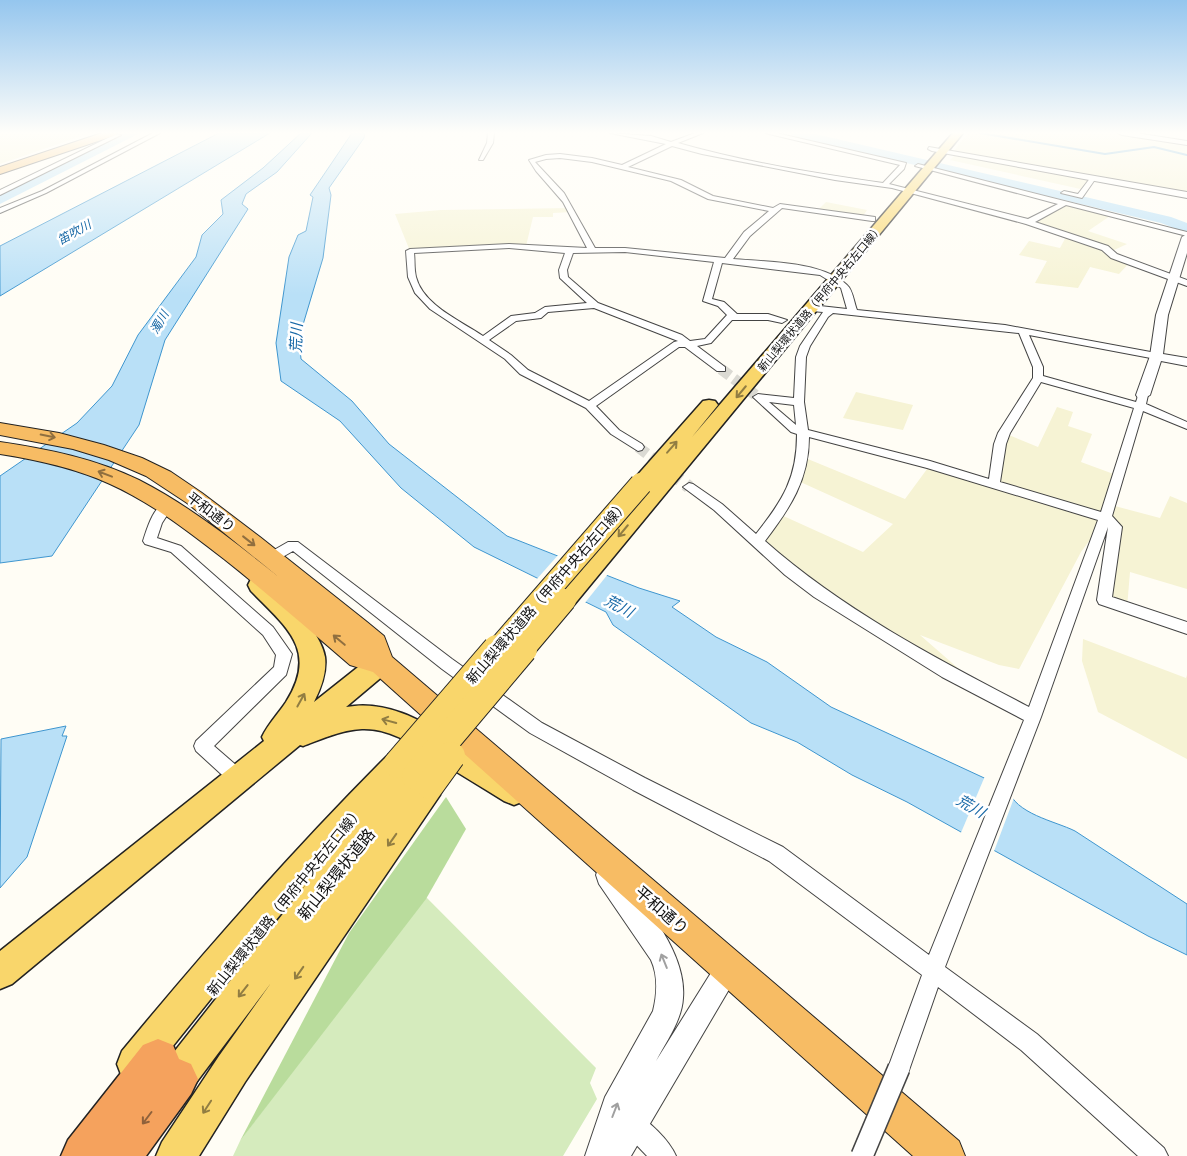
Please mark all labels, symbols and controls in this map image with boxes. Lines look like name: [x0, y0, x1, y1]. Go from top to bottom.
water label: 笛吹川: [55, 216, 95, 247]
street label: 新山梨環状道路（甲府中央右左口線）: [755, 222, 885, 374]
water label: 濁川: [147, 306, 172, 336]
water label: 荒川: [286, 321, 306, 353]
one-way arrow: [735, 385, 746, 398]
one-way arrow: [40, 432, 56, 442]
one-way arrow: [667, 441, 678, 454]
one-way arrow: [98, 469, 113, 478]
street label: 平和通り: [183, 488, 239, 536]
street label: 新山梨環状道路（甲府中央右左口線）: [462, 496, 632, 688]
one-way arrow: [617, 524, 628, 537]
one-way arrow: [242, 535, 255, 546]
water label: 荒川: [601, 591, 638, 622]
one-way arrow: [333, 635, 346, 646]
one-way arrow: [297, 693, 307, 707]
one-way arrow: [381, 716, 397, 726]
water label: 荒川: [953, 790, 990, 823]
street label: 新山梨環状道路（甲府中央右左口線）: [203, 803, 367, 999]
street label: 新山梨環状道路: [293, 824, 379, 924]
one-way arrow: [387, 832, 397, 846]
street label: 平和通り: [631, 881, 693, 939]
one-way arrow: [659, 954, 668, 970]
one-way arrow: [294, 966, 304, 980]
one-way arrow: [237, 984, 248, 997]
one-way arrow: [202, 1100, 213, 1114]
one-way arrow: [611, 1103, 620, 1118]
one-way arrow: [142, 1111, 152, 1125]

